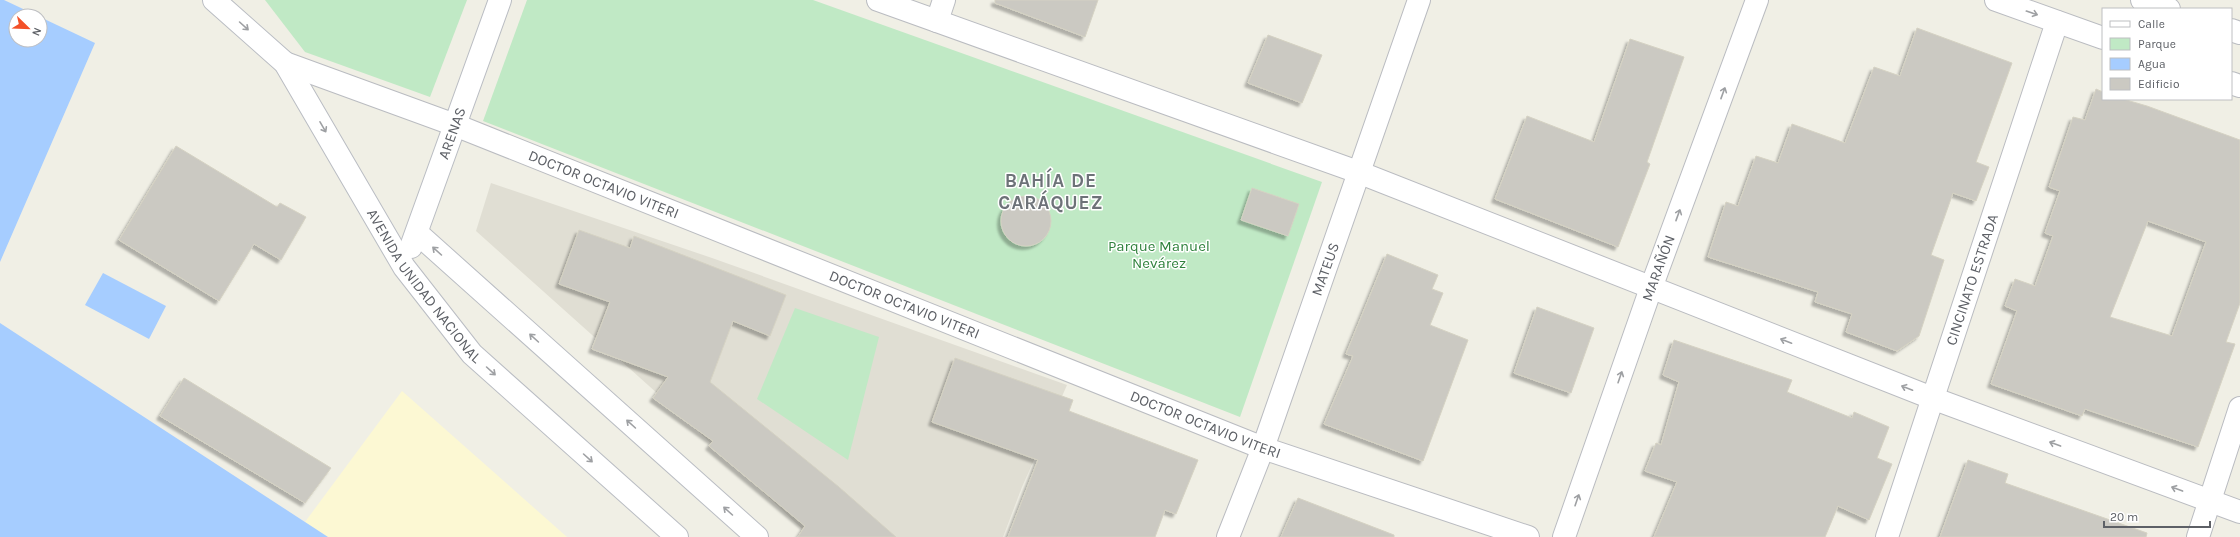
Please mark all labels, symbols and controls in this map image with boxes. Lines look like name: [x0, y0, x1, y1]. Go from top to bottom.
north arrow: [8, 8, 48, 48]
legend: [2102, 8, 2232, 100]
one-way arrow: [2026, 10, 2039, 17]
text: Calle: [2138, 17, 2165, 31]
one-way arrow: [238, 21, 248, 30]
text: N: [29, 26, 44, 38]
text: Parque: [2138, 37, 2176, 51]
text: Agua: [2138, 57, 2166, 71]
text: Edificio: [2138, 77, 2179, 91]
one-way arrow: [1719, 88, 1727, 100]
street label: ARENAS: [434, 105, 470, 162]
one-way arrow: [319, 121, 327, 133]
street label: DOCTOR OCTAVIO VITERI: [526, 146, 682, 223]
district label: BAHÍA DE CARÁQUEZ: [998, 167, 1104, 214]
street label: AVENIDA UNIDAD NACIONAL: [363, 205, 485, 367]
one-way arrow: [1674, 210, 1682, 222]
street label: CINCINATO ESTRADA: [1942, 211, 2002, 348]
street label: MARAÑÓN: [1638, 232, 1679, 304]
park label: Parque Manuel Nevárez: [1108, 237, 1210, 272]
street label: MATEUS: [1308, 240, 1343, 298]
one-way arrow: [432, 247, 442, 256]
street label: DOCTOR OCTAVIO VITERI: [827, 267, 982, 343]
one-way arrow: [529, 333, 539, 343]
one-way arrow: [1781, 336, 1793, 344]
one-way arrow: [486, 366, 496, 375]
one-way arrow: [1616, 372, 1624, 384]
one-way arrow: [1902, 384, 1914, 392]
street label: DOCTOR OCTAVIO VITERI: [1127, 387, 1283, 462]
one-way arrow: [626, 420, 636, 429]
one-way arrow: [2050, 439, 2062, 447]
one-way arrow: [583, 453, 594, 462]
one-way arrow: [2171, 485, 2183, 493]
one-way arrow: [1574, 494, 1581, 507]
scale bar: [2104, 503, 2210, 529]
one-way arrow: [723, 506, 733, 516]
text: 20 m: [2110, 510, 2138, 524]

